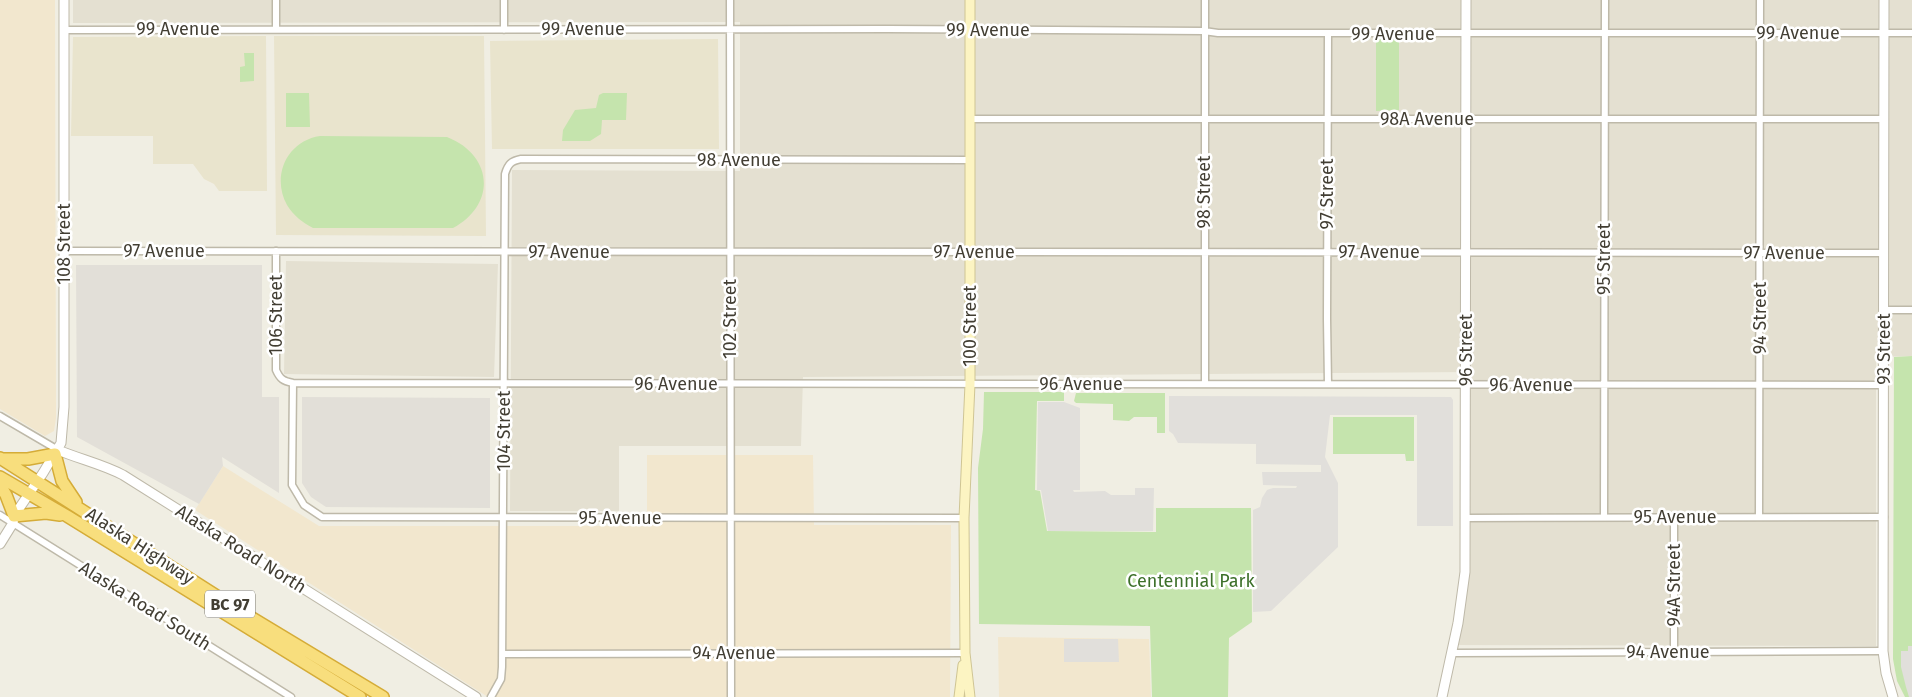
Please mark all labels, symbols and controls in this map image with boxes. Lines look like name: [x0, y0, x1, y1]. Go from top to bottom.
street label: 99 Avenue: [136, 18, 220, 40]
street label: 99 Avenue: [541, 18, 625, 40]
street label: 99 Avenue: [946, 19, 1030, 41]
street label: 99 Avenue: [1756, 22, 1840, 44]
street label: 99 Avenue: [1351, 23, 1435, 45]
street label: 98A Avenue: [1380, 108, 1474, 130]
street label: 98 Avenue: [697, 149, 781, 171]
street label: 98 Street: [1193, 155, 1215, 228]
street label: 97 Street: [1316, 158, 1338, 229]
street label: 108 Street: [53, 203, 75, 285]
street label: 95 Street: [1593, 222, 1615, 295]
street label: 97 Avenue: [123, 240, 205, 262]
street label: 97 Avenue: [528, 241, 610, 263]
street label: 97 Avenue: [933, 241, 1015, 263]
street label: 97 Avenue: [1338, 241, 1420, 263]
street label: 97 Avenue: [1743, 242, 1825, 264]
street label: 106 Street: [265, 274, 287, 356]
street label: 102 Street: [719, 278, 741, 359]
street label: 94 Street: [1749, 281, 1771, 354]
street label: 100 Street: [959, 285, 981, 367]
street label: 96 Street: [1455, 313, 1477, 386]
street label: 93 Street: [1873, 313, 1895, 385]
street label: 96 Avenue: [634, 373, 718, 395]
street label: 96 Avenue: [1039, 373, 1123, 395]
street label: 96 Avenue: [1489, 374, 1573, 396]
street label: 104 Street: [493, 390, 515, 472]
street label: Alaska Road North: [172, 500, 310, 598]
street label: Alaska Highway: [81, 503, 199, 589]
street label: 95 Avenue: [1634, 506, 1716, 528]
street label: 95 Avenue: [579, 507, 661, 529]
street label: 94A Street: [1663, 543, 1685, 626]
street label: Alaska Road South: [75, 557, 215, 655]
park label: Centennial Park: [1127, 570, 1255, 592]
road number: BC 97: [205, 590, 255, 618]
street label: 94 Avenue: [1626, 641, 1710, 663]
street label: 94 Avenue: [692, 642, 776, 664]

